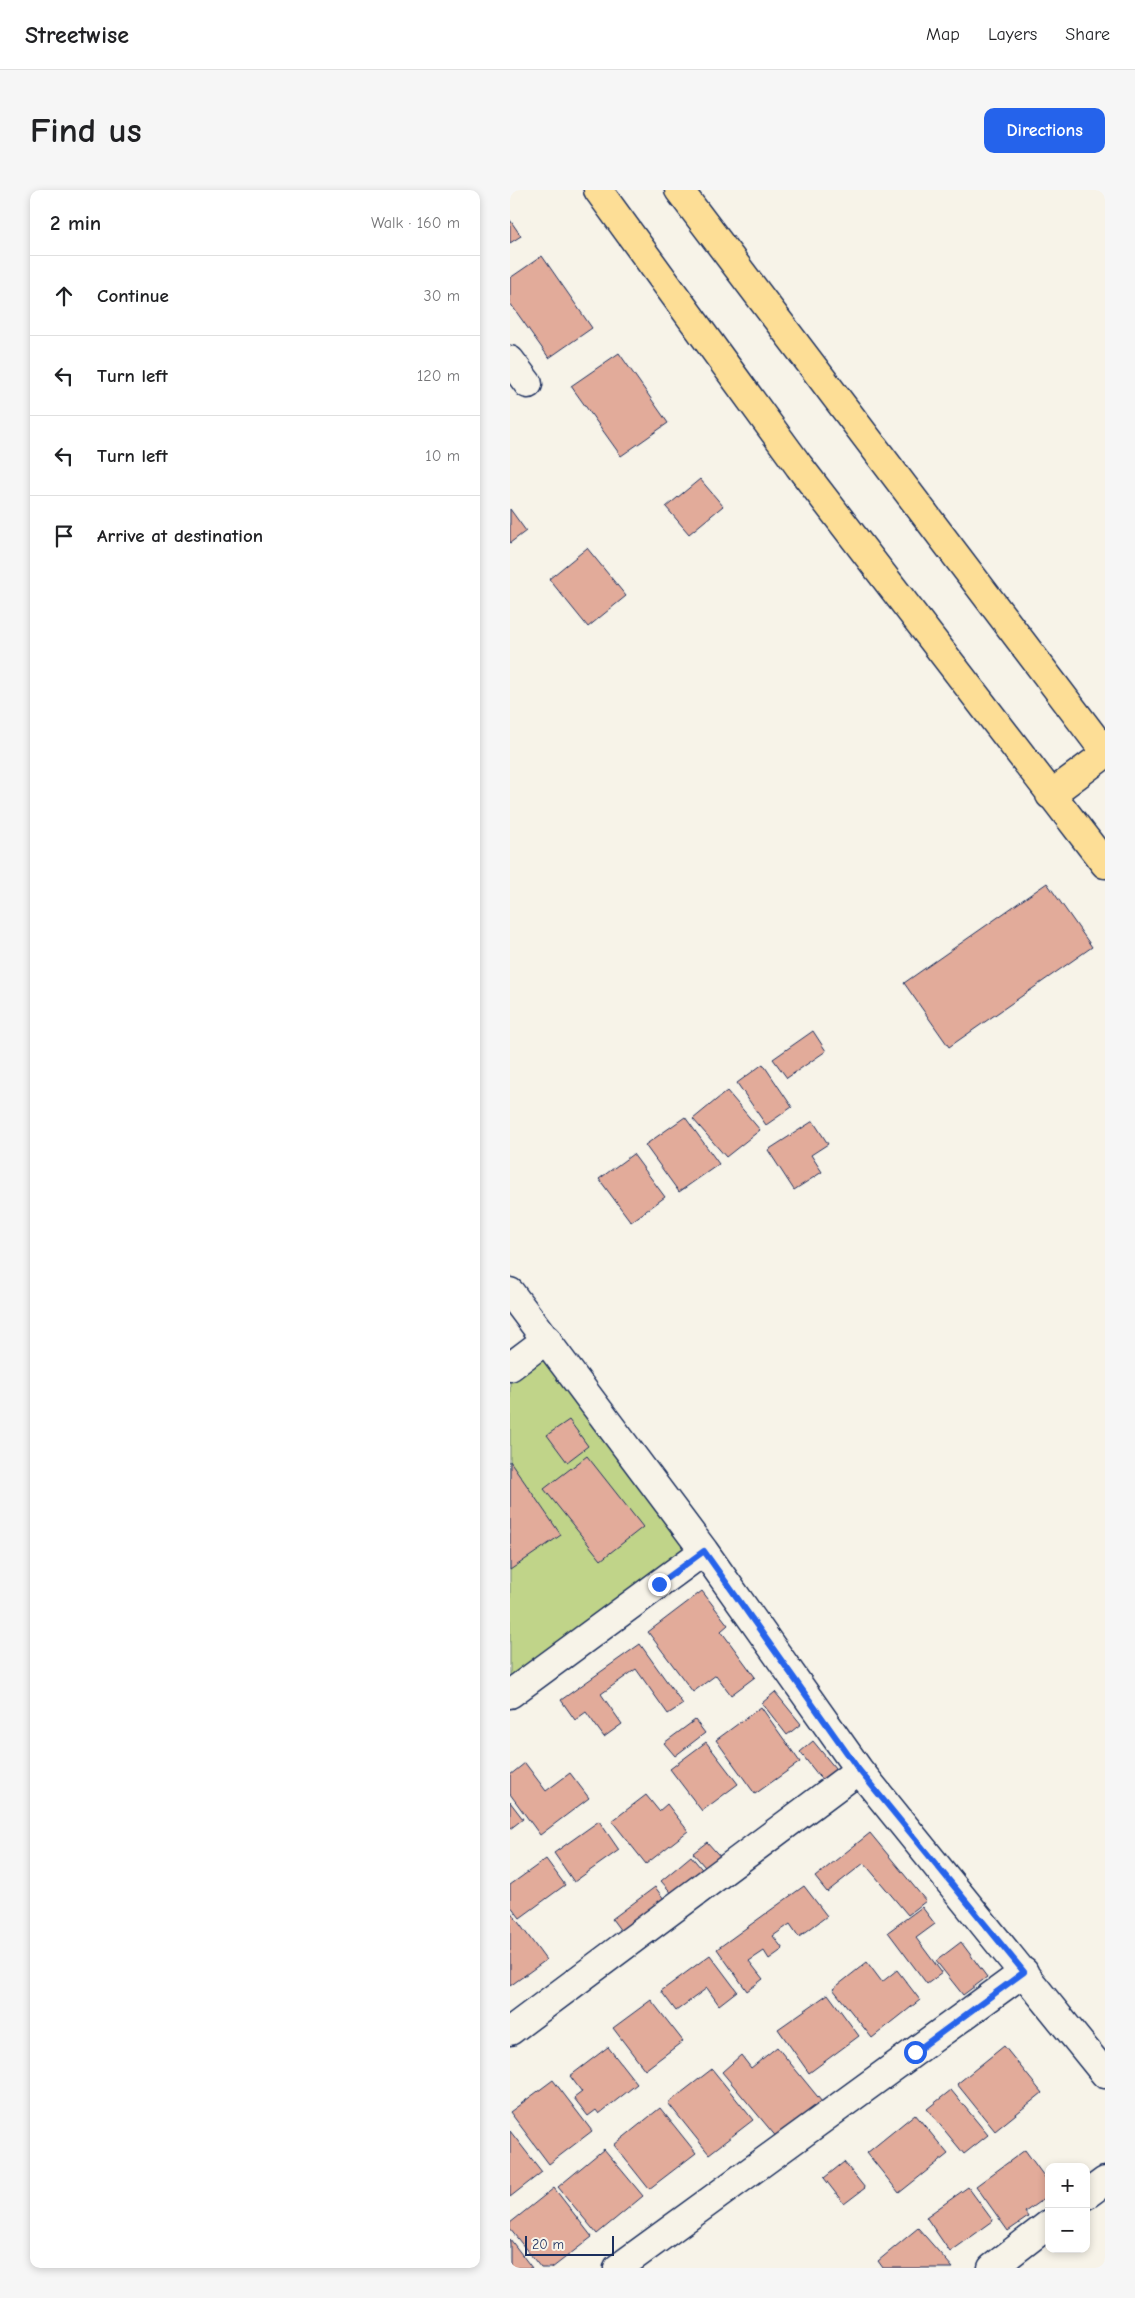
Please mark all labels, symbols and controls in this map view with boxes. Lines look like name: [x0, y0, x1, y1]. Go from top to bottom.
text: Streetwise: [25, 21, 129, 49]
text: Map: [926, 24, 960, 45]
text: Layers: [988, 24, 1037, 45]
text: Share: [1065, 24, 1110, 45]
button: Directions: [984, 108, 1105, 153]
text: Find us: [30, 110, 142, 151]
text: 2 min: [50, 211, 101, 235]
text: Walk · 160 m: [371, 214, 460, 232]
icon: ahead: [50, 282, 78, 310]
text: Continue: [97, 285, 169, 307]
text: 30 m: [424, 287, 460, 305]
icon: left: [50, 362, 78, 390]
text: Turn left: [97, 365, 168, 387]
text: 120 m: [417, 367, 460, 385]
icon: left: [50, 442, 78, 470]
text: Turn left: [97, 445, 168, 467]
text: 10 m: [425, 447, 460, 465]
icon: arrive: [50, 522, 78, 550]
text: Arrive at destination: [97, 525, 263, 547]
route end: [648, 1573, 671, 1596]
route start: [904, 2041, 927, 2064]
map controls: [1045, 2163, 1090, 2253]
button: +: [1045, 2163, 1090, 2208]
button: −: [1045, 2208, 1090, 2253]
scale bar: [525, 2233, 614, 2256]
text: 20 m: [532, 2236, 564, 2253]

